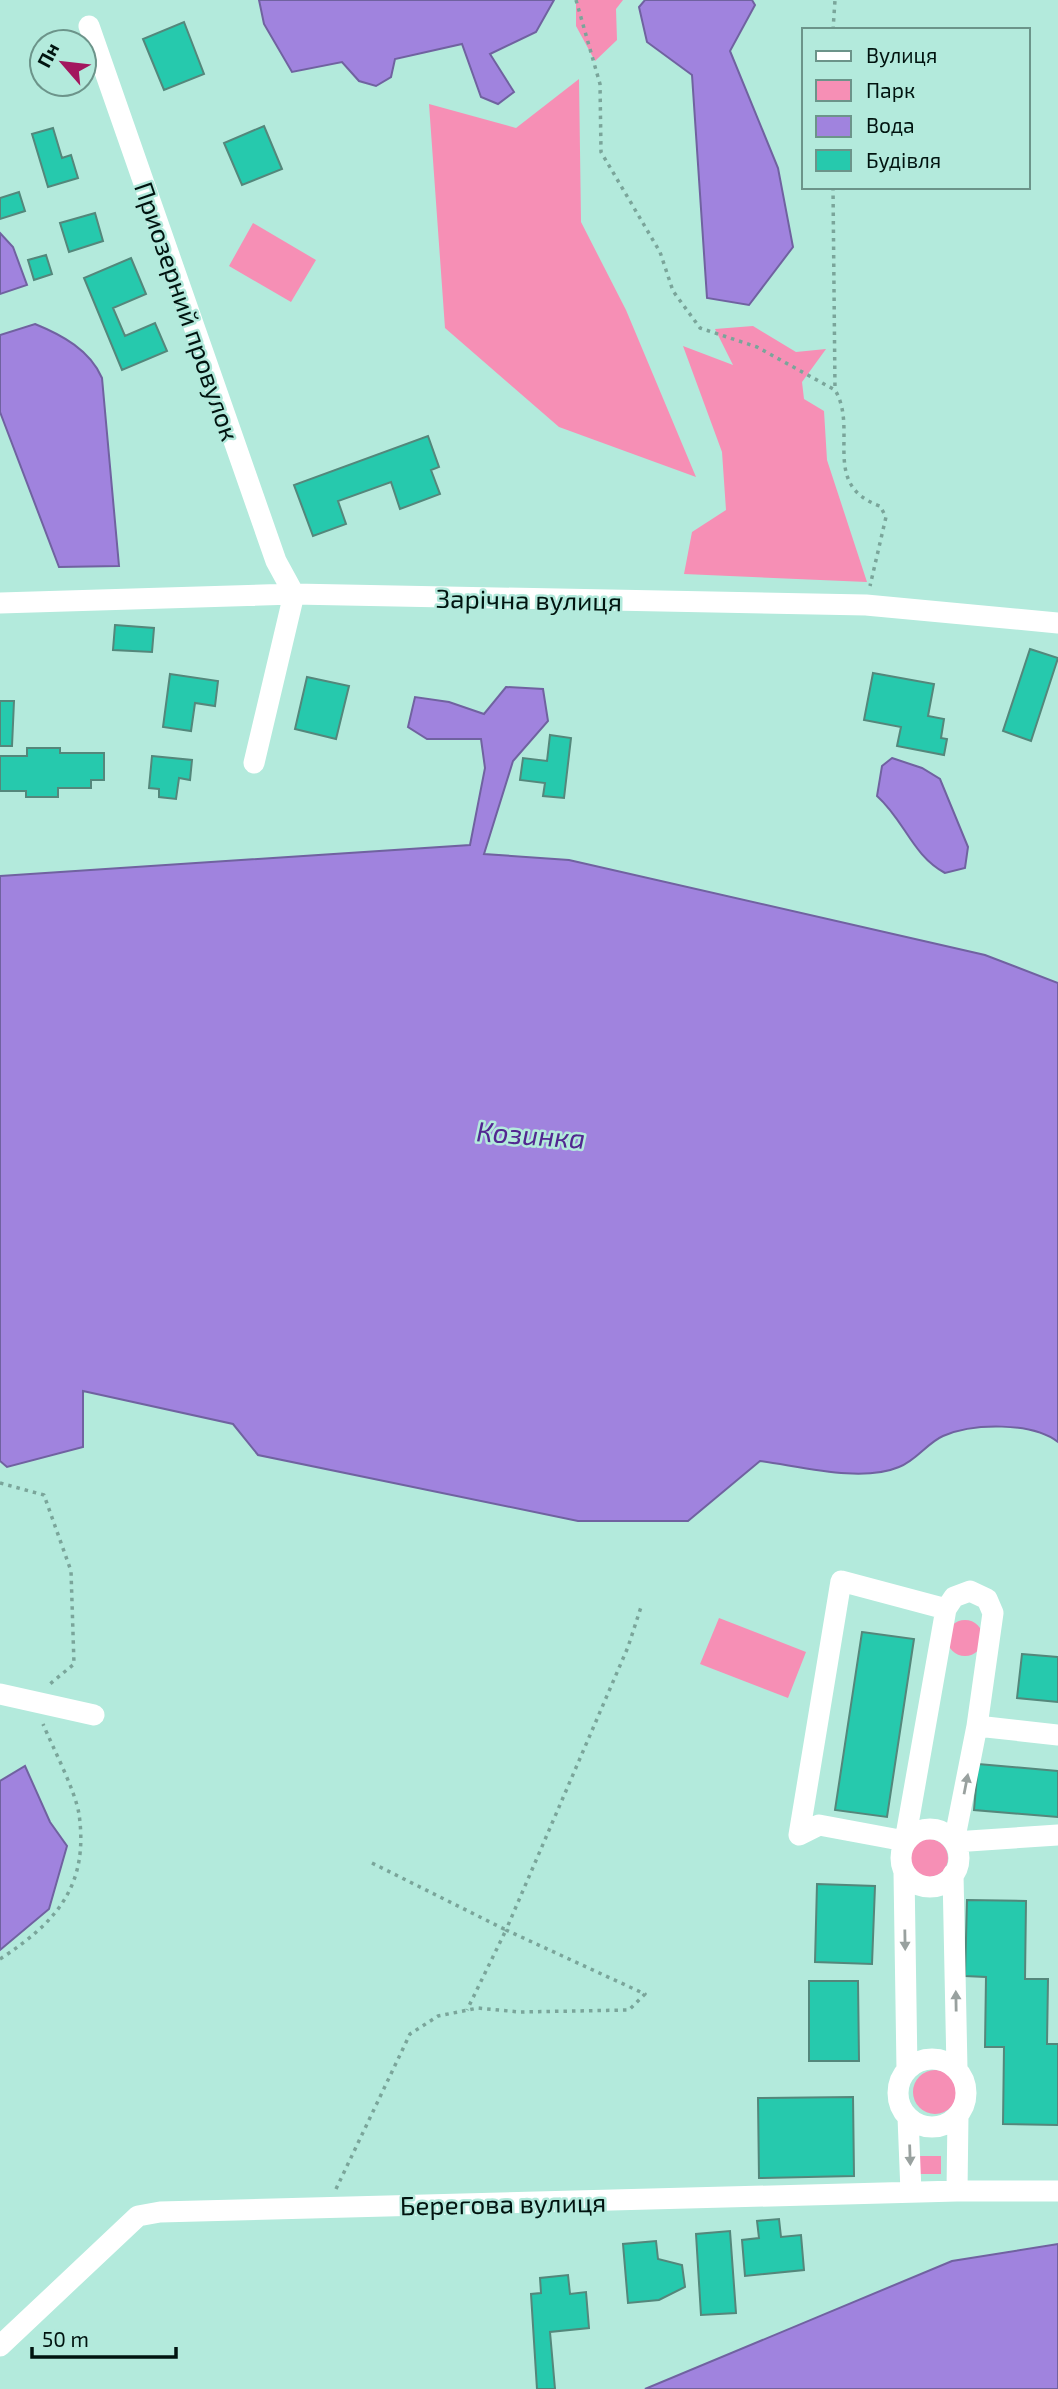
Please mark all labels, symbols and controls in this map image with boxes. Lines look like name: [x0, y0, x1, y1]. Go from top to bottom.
north arrow: [28, 28, 98, 98]
legend: [802, 28, 1030, 189]
text: Пн: [32, 38, 63, 71]
text: Вулиця: [866, 42, 937, 68]
text: Парк: [866, 77, 915, 102]
text: Вода: [866, 112, 915, 137]
text: Будівля: [866, 147, 941, 173]
street label: Приозерний провулок: [128, 178, 247, 445]
street label: Зарічна вулиця: [436, 582, 622, 617]
water label: Козинка: [475, 1113, 587, 1155]
one-way arrow: [960, 1773, 971, 1795]
one-way arrow: [900, 1929, 911, 1951]
one-way arrow: [950, 1989, 961, 2011]
one-way arrow: [904, 2144, 915, 2166]
street label: Берегова вулиця: [399, 2186, 607, 2221]
scale bar: [32, 2316, 175, 2360]
text: 50 m: [42, 2326, 89, 2351]

